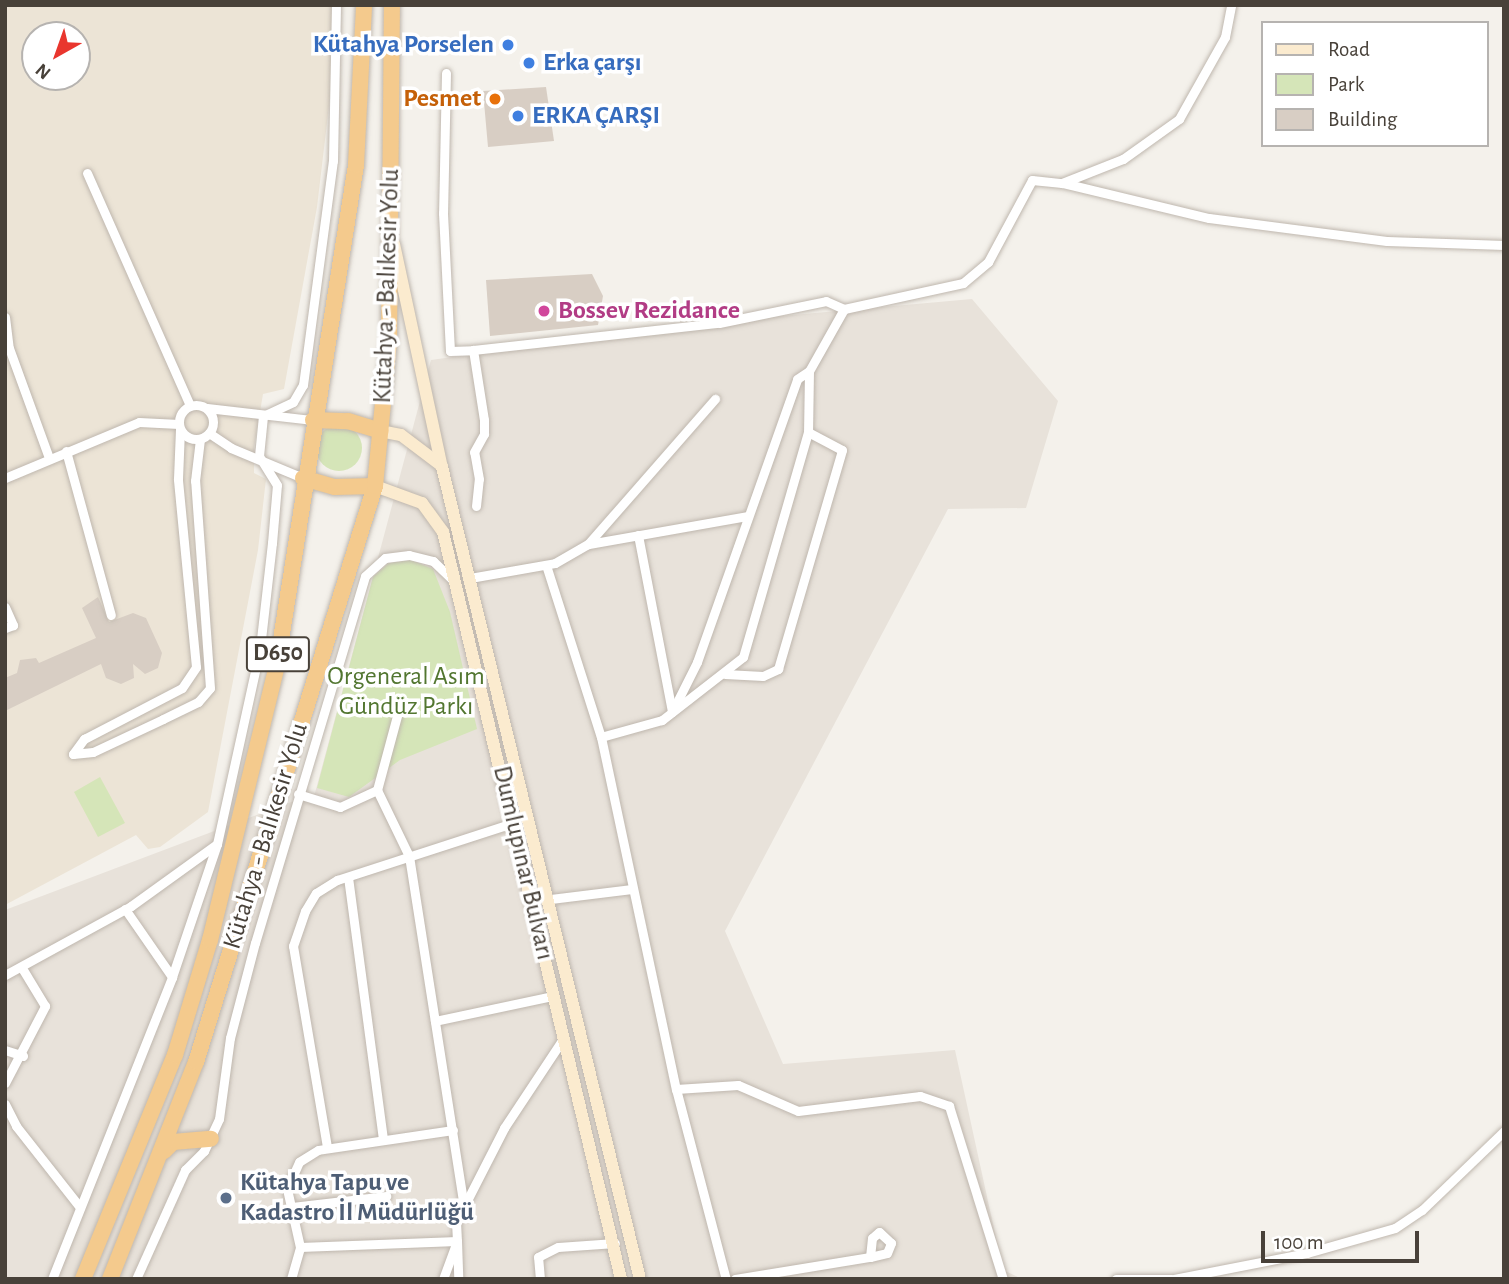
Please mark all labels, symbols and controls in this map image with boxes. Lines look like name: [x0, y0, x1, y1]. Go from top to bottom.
north arrow: [21, 21, 91, 91]
legend: [1260, 21, 1488, 147]
place label: Kütahya Porselen: [313, 29, 494, 61]
marker: Kütahya Porselen: [500, 37, 516, 53]
text: Road: [1328, 39, 1370, 60]
place label: Erka çarşı: [543, 47, 642, 79]
marker: Erka çarşı: [521, 55, 537, 71]
text: N: [32, 59, 55, 82]
text: Park: [1328, 74, 1364, 95]
place label: Pesmet: [403, 83, 481, 115]
marker: Pesmet: [487, 91, 503, 107]
place label: ERKA ÇARŞI: [532, 100, 660, 132]
marker: ERKA ÇARŞI: [510, 108, 526, 124]
text: Building: [1328, 109, 1397, 130]
street label: Kütahya - Balıkesir Yolu: [367, 168, 407, 404]
place label: Bossev Rezidance: [558, 295, 740, 327]
marker: Bossev Rezidance: [536, 303, 552, 319]
road number: D650: [245, 634, 311, 674]
park label: Orgeneral Asım Gündüz Parkı: [327, 661, 485, 722]
street label: Kütahya - Balıkesir Yolu: [217, 719, 315, 953]
street label: Dumlupınar Bulvarı: [485, 763, 561, 963]
place label: Kütahya Tapu ve Kadastro İl Müdürlüğü: [240, 1167, 474, 1228]
marker: Kütahya Tapu ve Kadastro İl Müdürlüğü: [218, 1190, 234, 1206]
scale bar: [1264, 1218, 1422, 1262]
text: 100 m: [1274, 1232, 1324, 1253]

